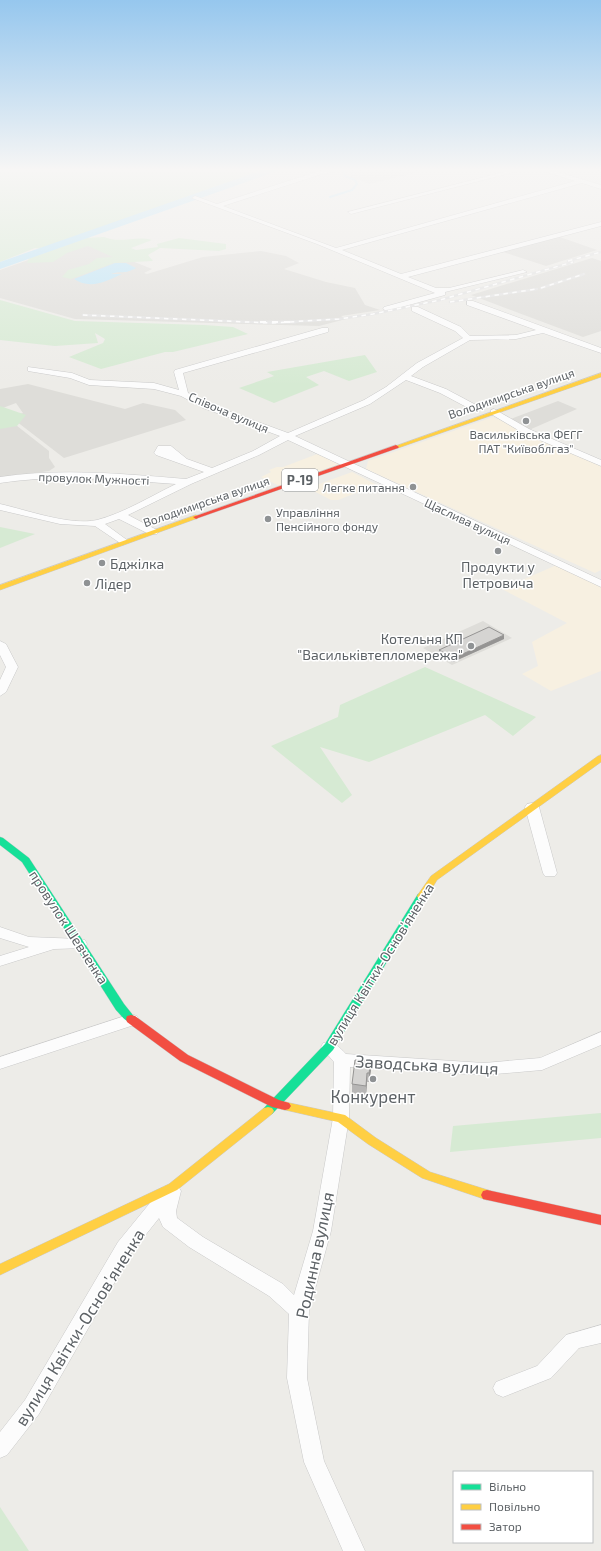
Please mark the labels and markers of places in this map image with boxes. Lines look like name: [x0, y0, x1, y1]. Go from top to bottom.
marker: Васильківська ФЕГГ ПАТ "Київоблгаз": [521, 416, 531, 426]
place label: Васильківська ФЕГГ ПАТ "Київоблгаз": [470, 427, 582, 455]
place label: Легке питання: [323, 480, 405, 494]
marker: Легке питання: [408, 482, 418, 492]
place label: Управління Пенсійного фонду: [276, 505, 379, 534]
marker: Управління Пенсійного фонду: [263, 514, 273, 524]
marker: Продукти у Петровича: [493, 546, 503, 556]
place label: Бджілка: [110, 555, 164, 572]
marker: Бджілка: [97, 558, 107, 568]
place label: Продукти у Петровича: [461, 558, 536, 591]
place label: Лідер: [95, 575, 132, 592]
marker: Лідер: [82, 578, 92, 588]
place label: Котельня КП "Васильківтепломережа": [297, 630, 463, 663]
marker: Котельня КП "Васильківтепломережа": [466, 641, 476, 651]
marker: Конкурент: [368, 1074, 378, 1084]
place label: Конкурент: [330, 1086, 416, 1107]

